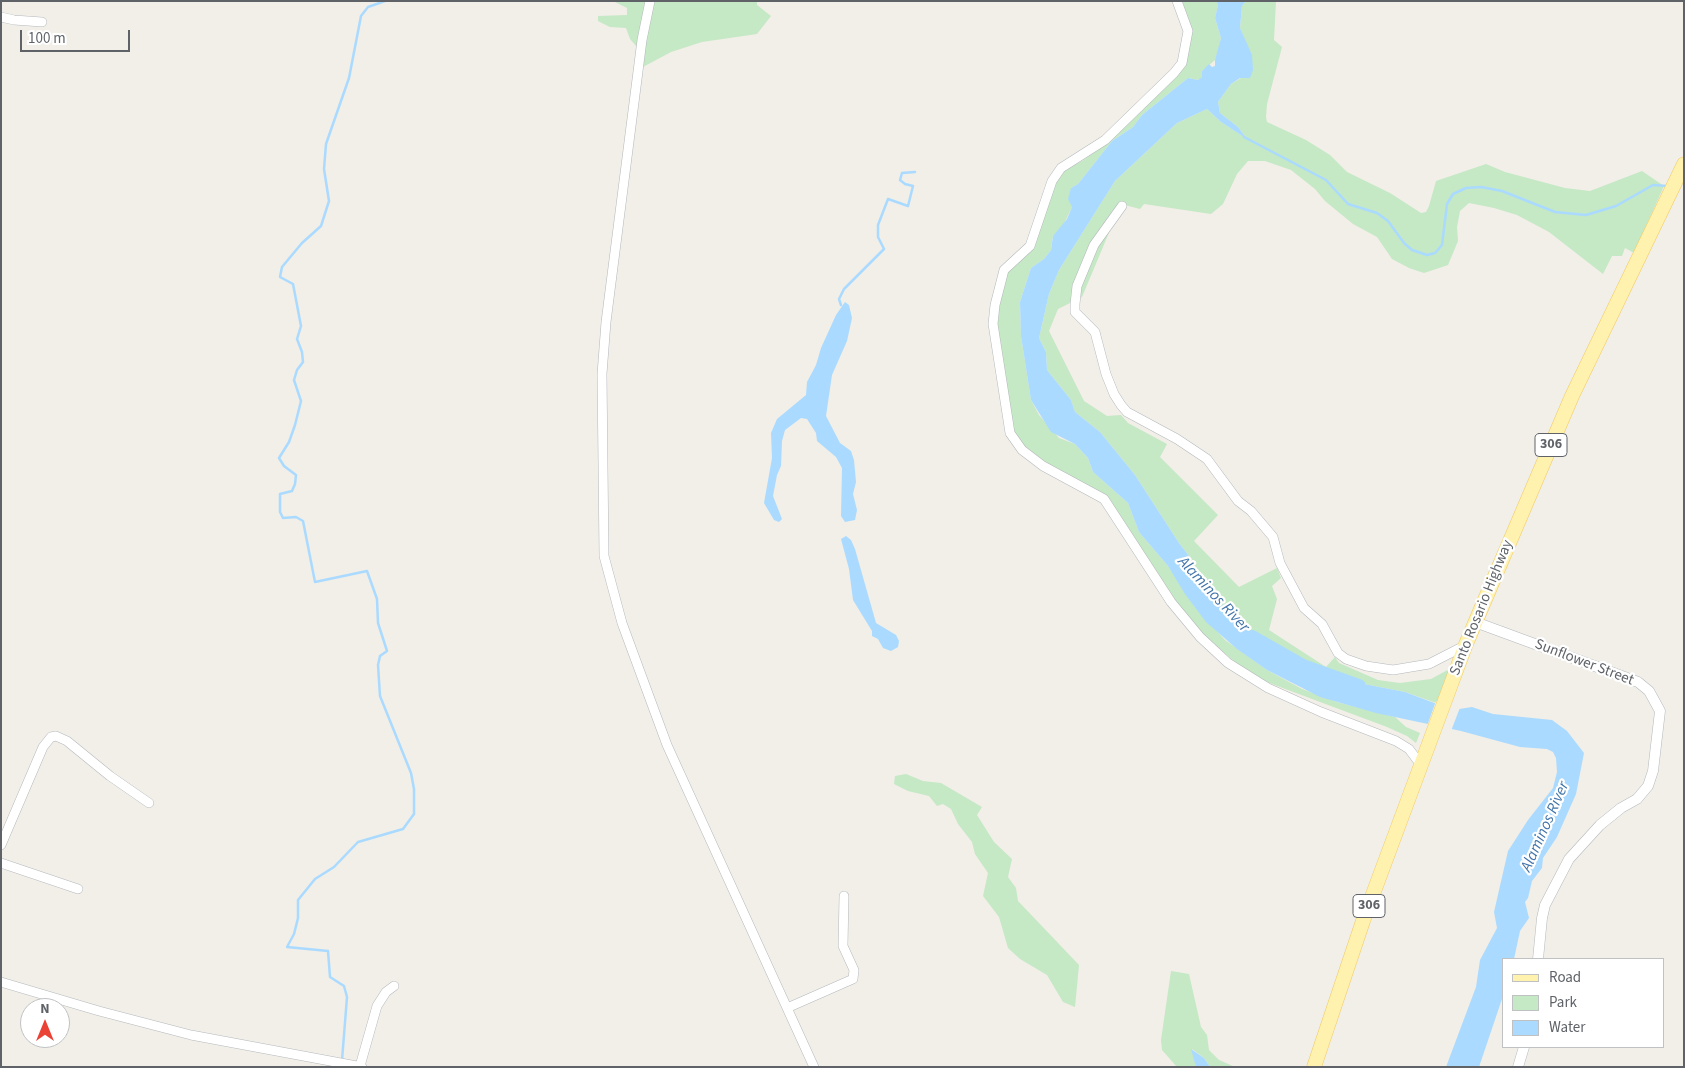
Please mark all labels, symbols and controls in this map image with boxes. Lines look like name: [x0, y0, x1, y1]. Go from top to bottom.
scale bar: [22, 20, 132, 52]
text: 100 m: [28, 28, 66, 49]
road number: 306: [1535, 434, 1567, 456]
street label: Santo Rosario Highway: [1447, 538, 1517, 678]
water label: Alaminos River: [1173, 553, 1253, 637]
street label: Sunflower Street: [1532, 636, 1636, 690]
water label: Alaminos River: [1518, 779, 1574, 875]
road number: 306: [1353, 894, 1385, 918]
legend: [1502, 958, 1665, 1048]
text: Road: [1549, 967, 1581, 988]
text: Park: [1549, 992, 1577, 1013]
north arrow: [20, 998, 70, 1048]
text: N: [40, 999, 50, 1019]
text: Water: [1549, 1017, 1585, 1038]

